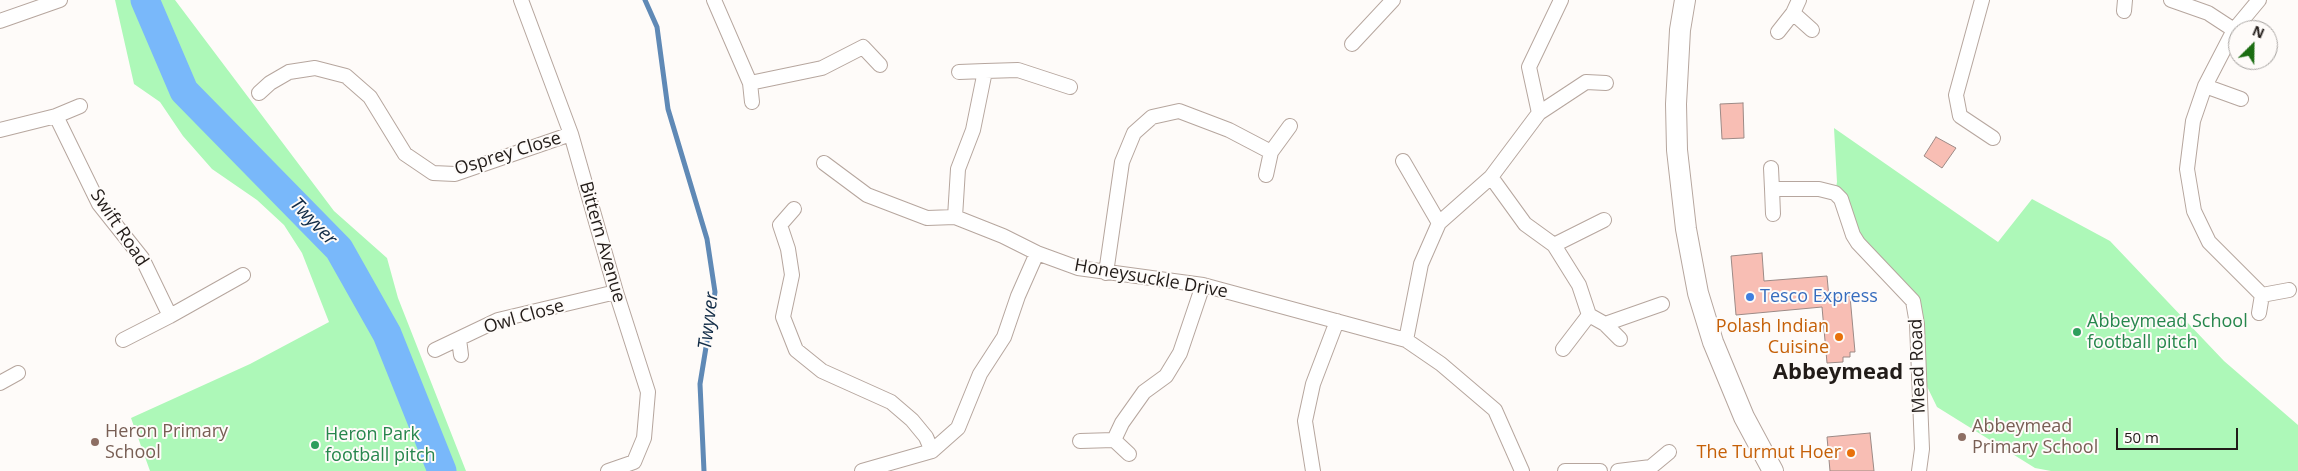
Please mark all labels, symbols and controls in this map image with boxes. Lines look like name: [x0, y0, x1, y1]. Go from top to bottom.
north arrow: [2228, 20, 2278, 70]
text: N: [2250, 21, 2268, 43]
street label: Osprey Close: [452, 128, 564, 180]
street label: Bittern Avenue: [574, 179, 630, 305]
street label: Swift Road: [85, 185, 153, 271]
water label: Twyver: [285, 193, 341, 251]
street label: Honeysuckle Drive: [1073, 255, 1229, 303]
place label: Tesco Express: [1760, 286, 1878, 308]
water label: Twyver: [694, 291, 724, 351]
marker: Tesco Express: [1744, 291, 1756, 303]
street label: Owl Close: [481, 295, 567, 339]
place label: Abbeymead School football pitch: [2087, 311, 2248, 354]
place label: Polash Indian Cuisine: [1716, 316, 1829, 358]
street label: Mead Road: [1906, 318, 1930, 414]
marker: Abbeymead School football pitch: [2071, 326, 2083, 338]
marker: Polash Indian Cuisine: [1833, 331, 1845, 343]
district label: Abbeymead: [1773, 360, 1903, 386]
place label: Abbeymead Primary School: [1972, 416, 2098, 458]
scale bar: [2118, 418, 2240, 450]
place label: Heron Primary School: [105, 421, 228, 464]
place label: Heron Park football pitch: [325, 424, 436, 466]
text: 50 m: [2124, 427, 2159, 447]
marker: Abbeymead Primary School: [1956, 431, 1968, 443]
marker: Heron Primary School: [89, 436, 101, 448]
marker: Heron Park football pitch: [309, 439, 321, 451]
place label: The Turmut Hoer: [1697, 442, 1841, 464]
marker: The Turmut Hoer: [1845, 447, 1857, 459]

